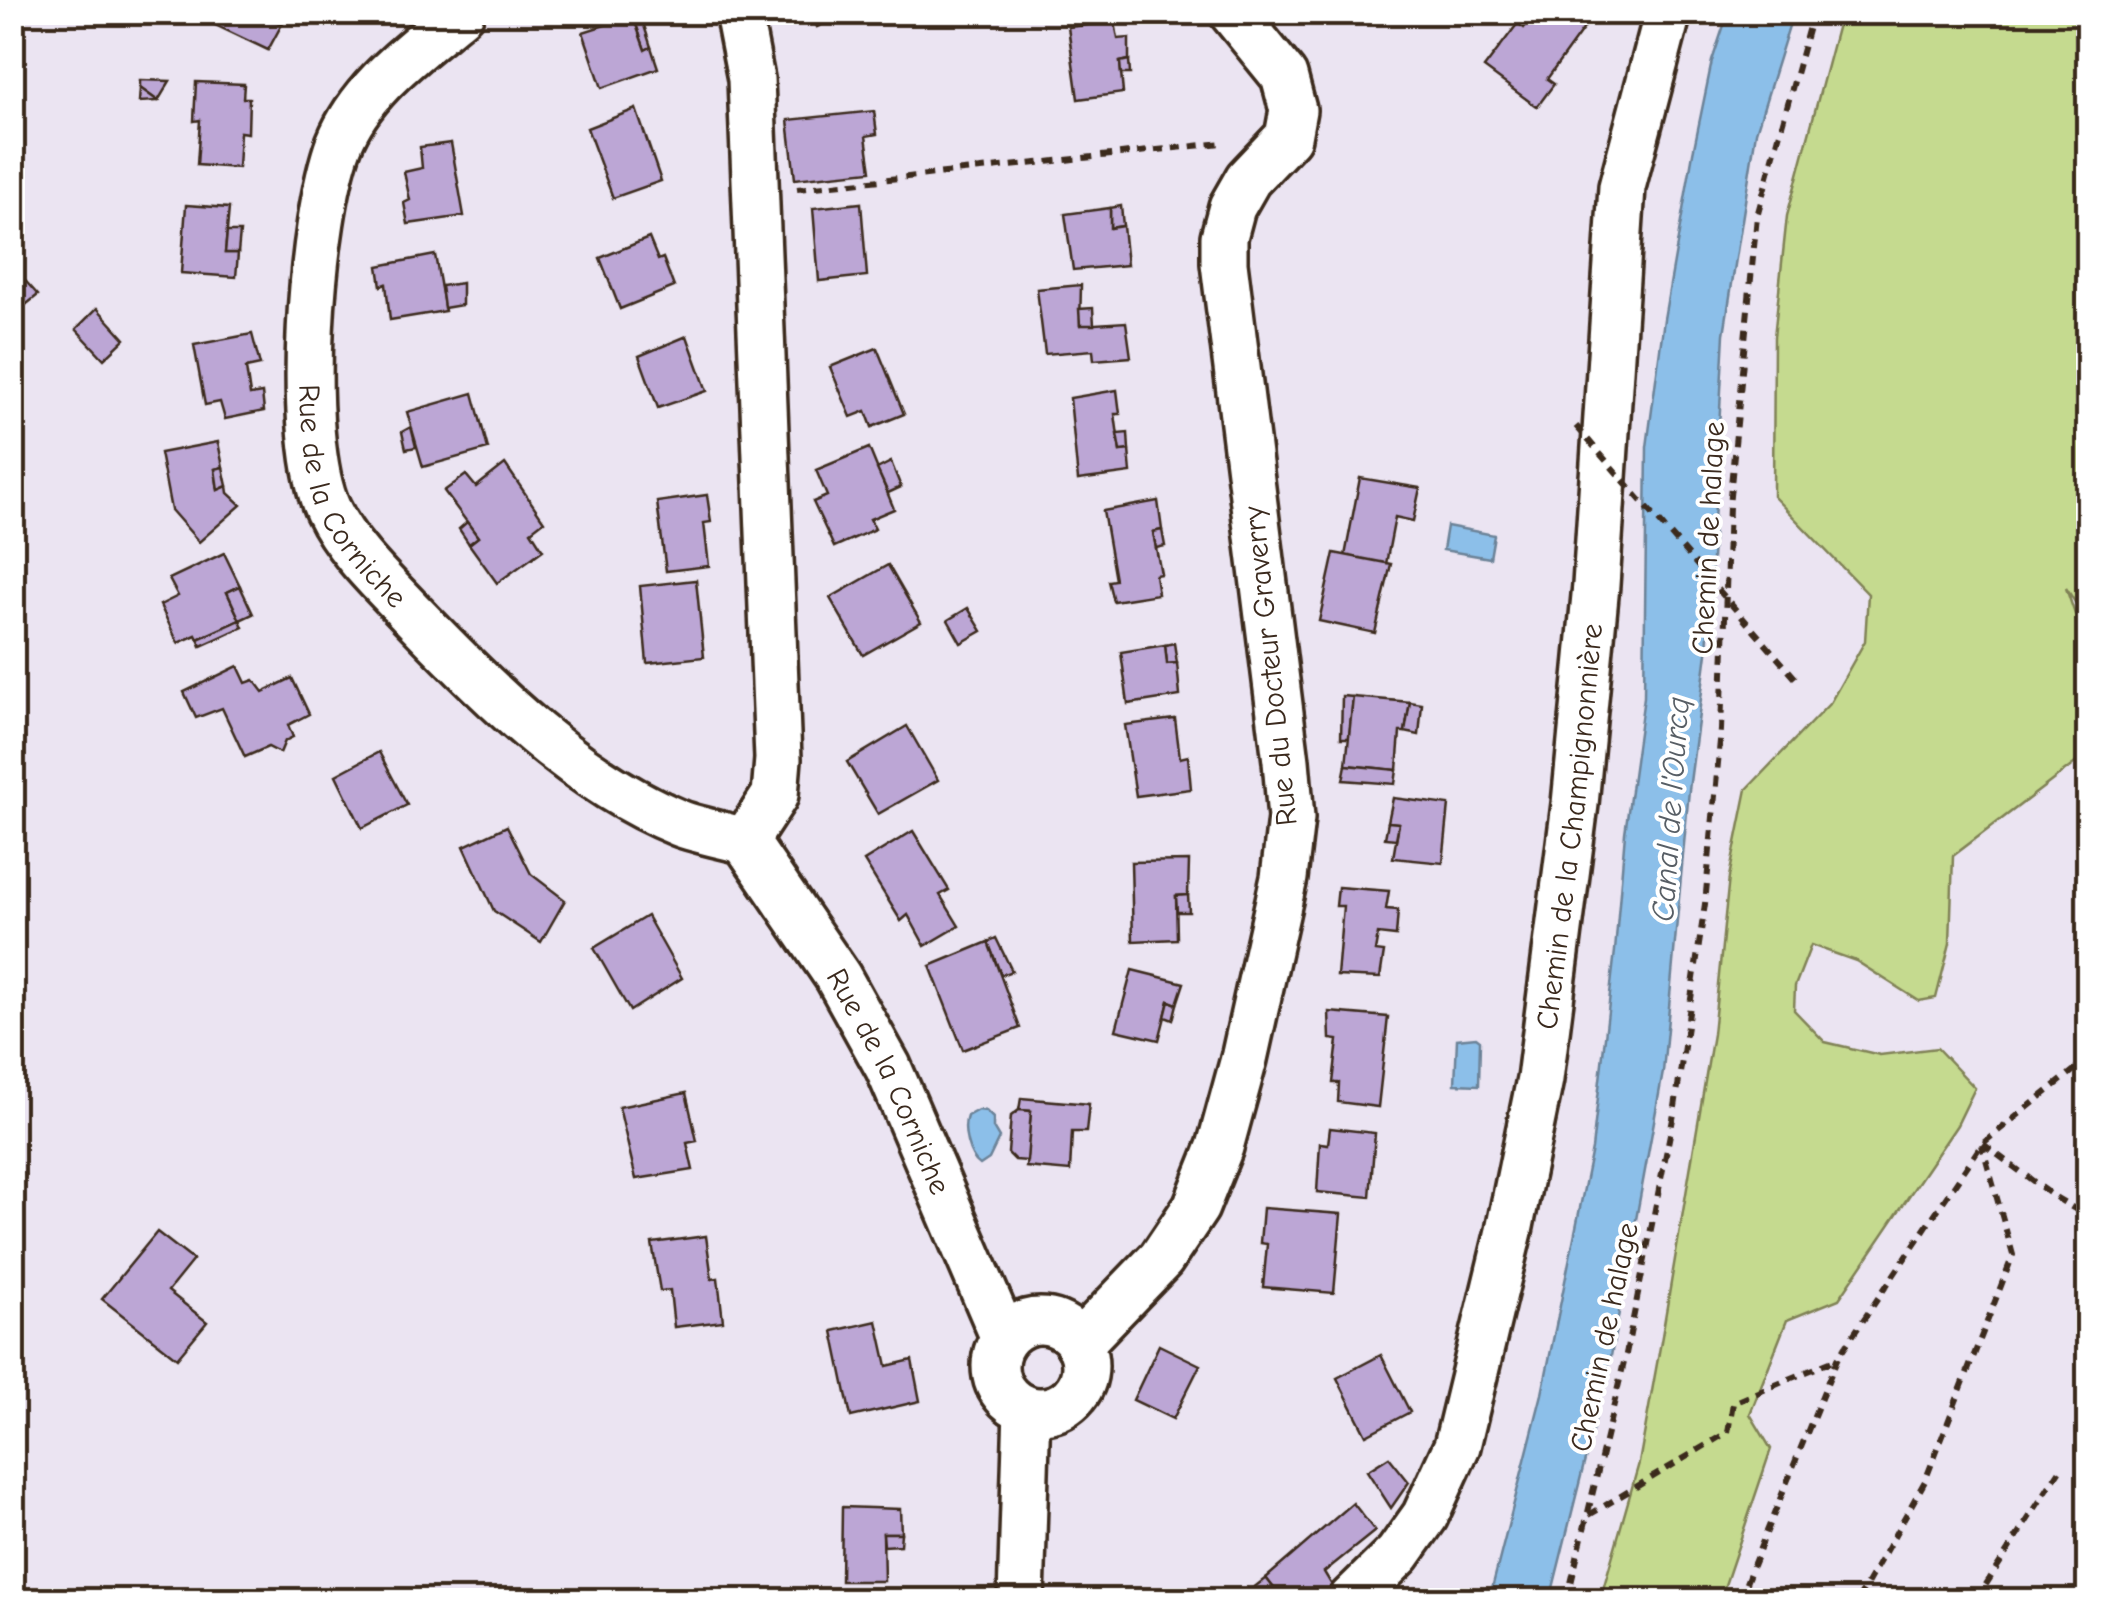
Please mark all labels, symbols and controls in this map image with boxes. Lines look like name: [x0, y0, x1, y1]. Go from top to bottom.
street label: Rue de la Corniche: [291, 384, 414, 615]
street label: Chemin de halage: [1685, 421, 1732, 655]
street label: Rue du Docteur Graverry: [1236, 504, 1305, 828]
street label: Chemin de la Champignonnière: [1529, 622, 1610, 1031]
water label: Canal de l'Ourcq: [1644, 695, 1697, 923]
street label: Rue de la Corniche: [819, 963, 957, 1200]
street label: Chemin de halage: [1563, 1219, 1646, 1455]

